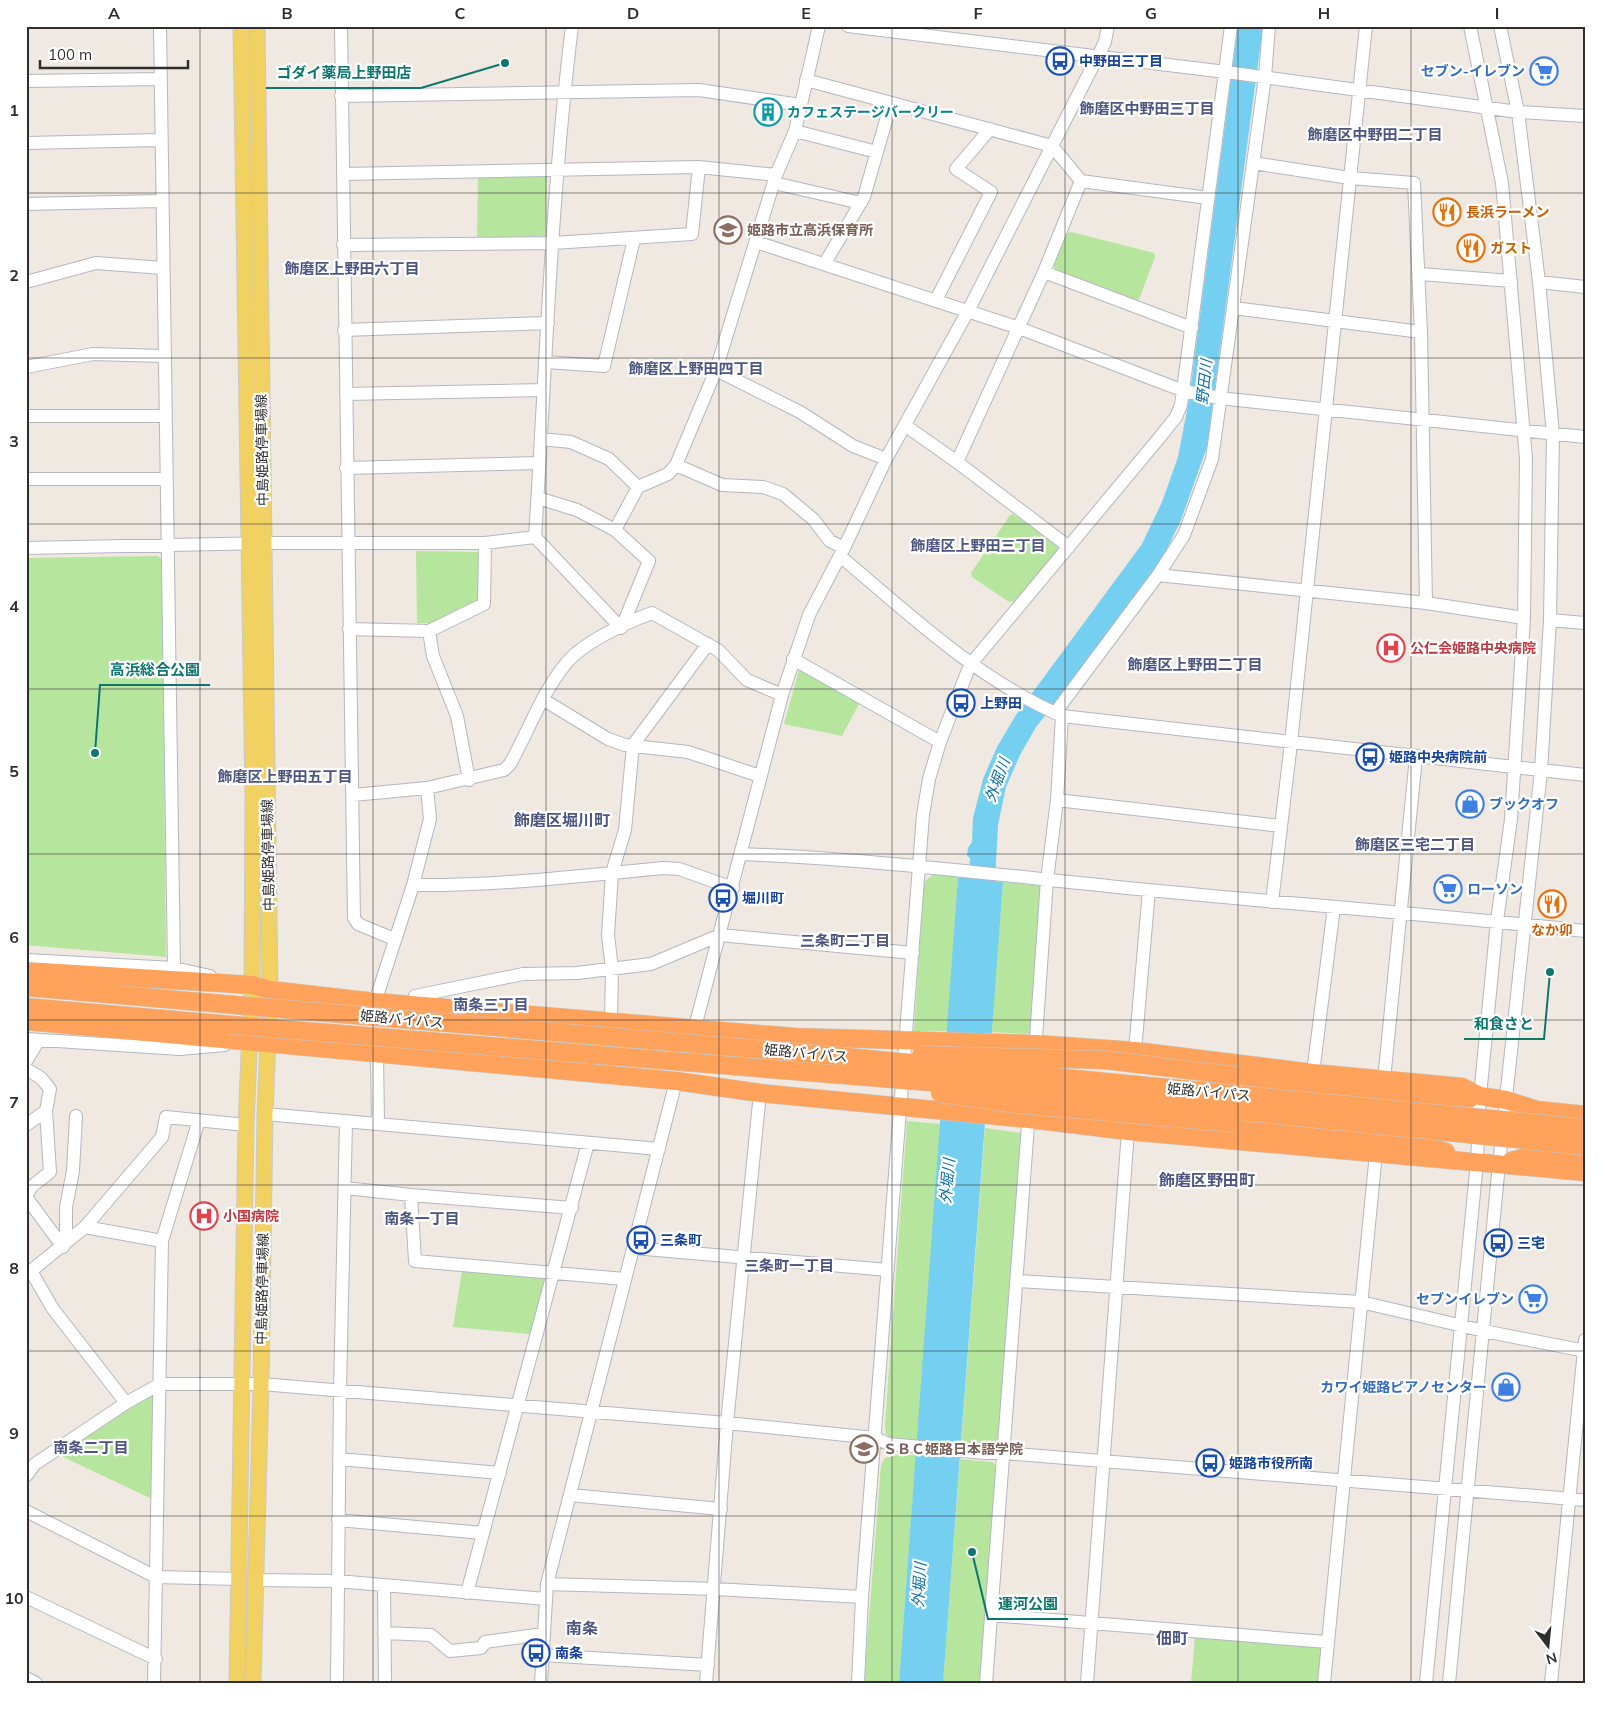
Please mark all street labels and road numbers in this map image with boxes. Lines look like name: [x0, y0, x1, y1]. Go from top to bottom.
street label: 中島姫路停車場線: [252, 394, 272, 506]
street label: 中島姫路停車場線: [258, 799, 278, 911]
street label: 姫路バイパス: [360, 1006, 444, 1032]
street label: 姫路バイパス: [764, 1040, 848, 1066]
street label: 姫路バイパス: [1167, 1079, 1251, 1105]
street label: 中島姫路停車場線: [252, 1233, 272, 1345]

